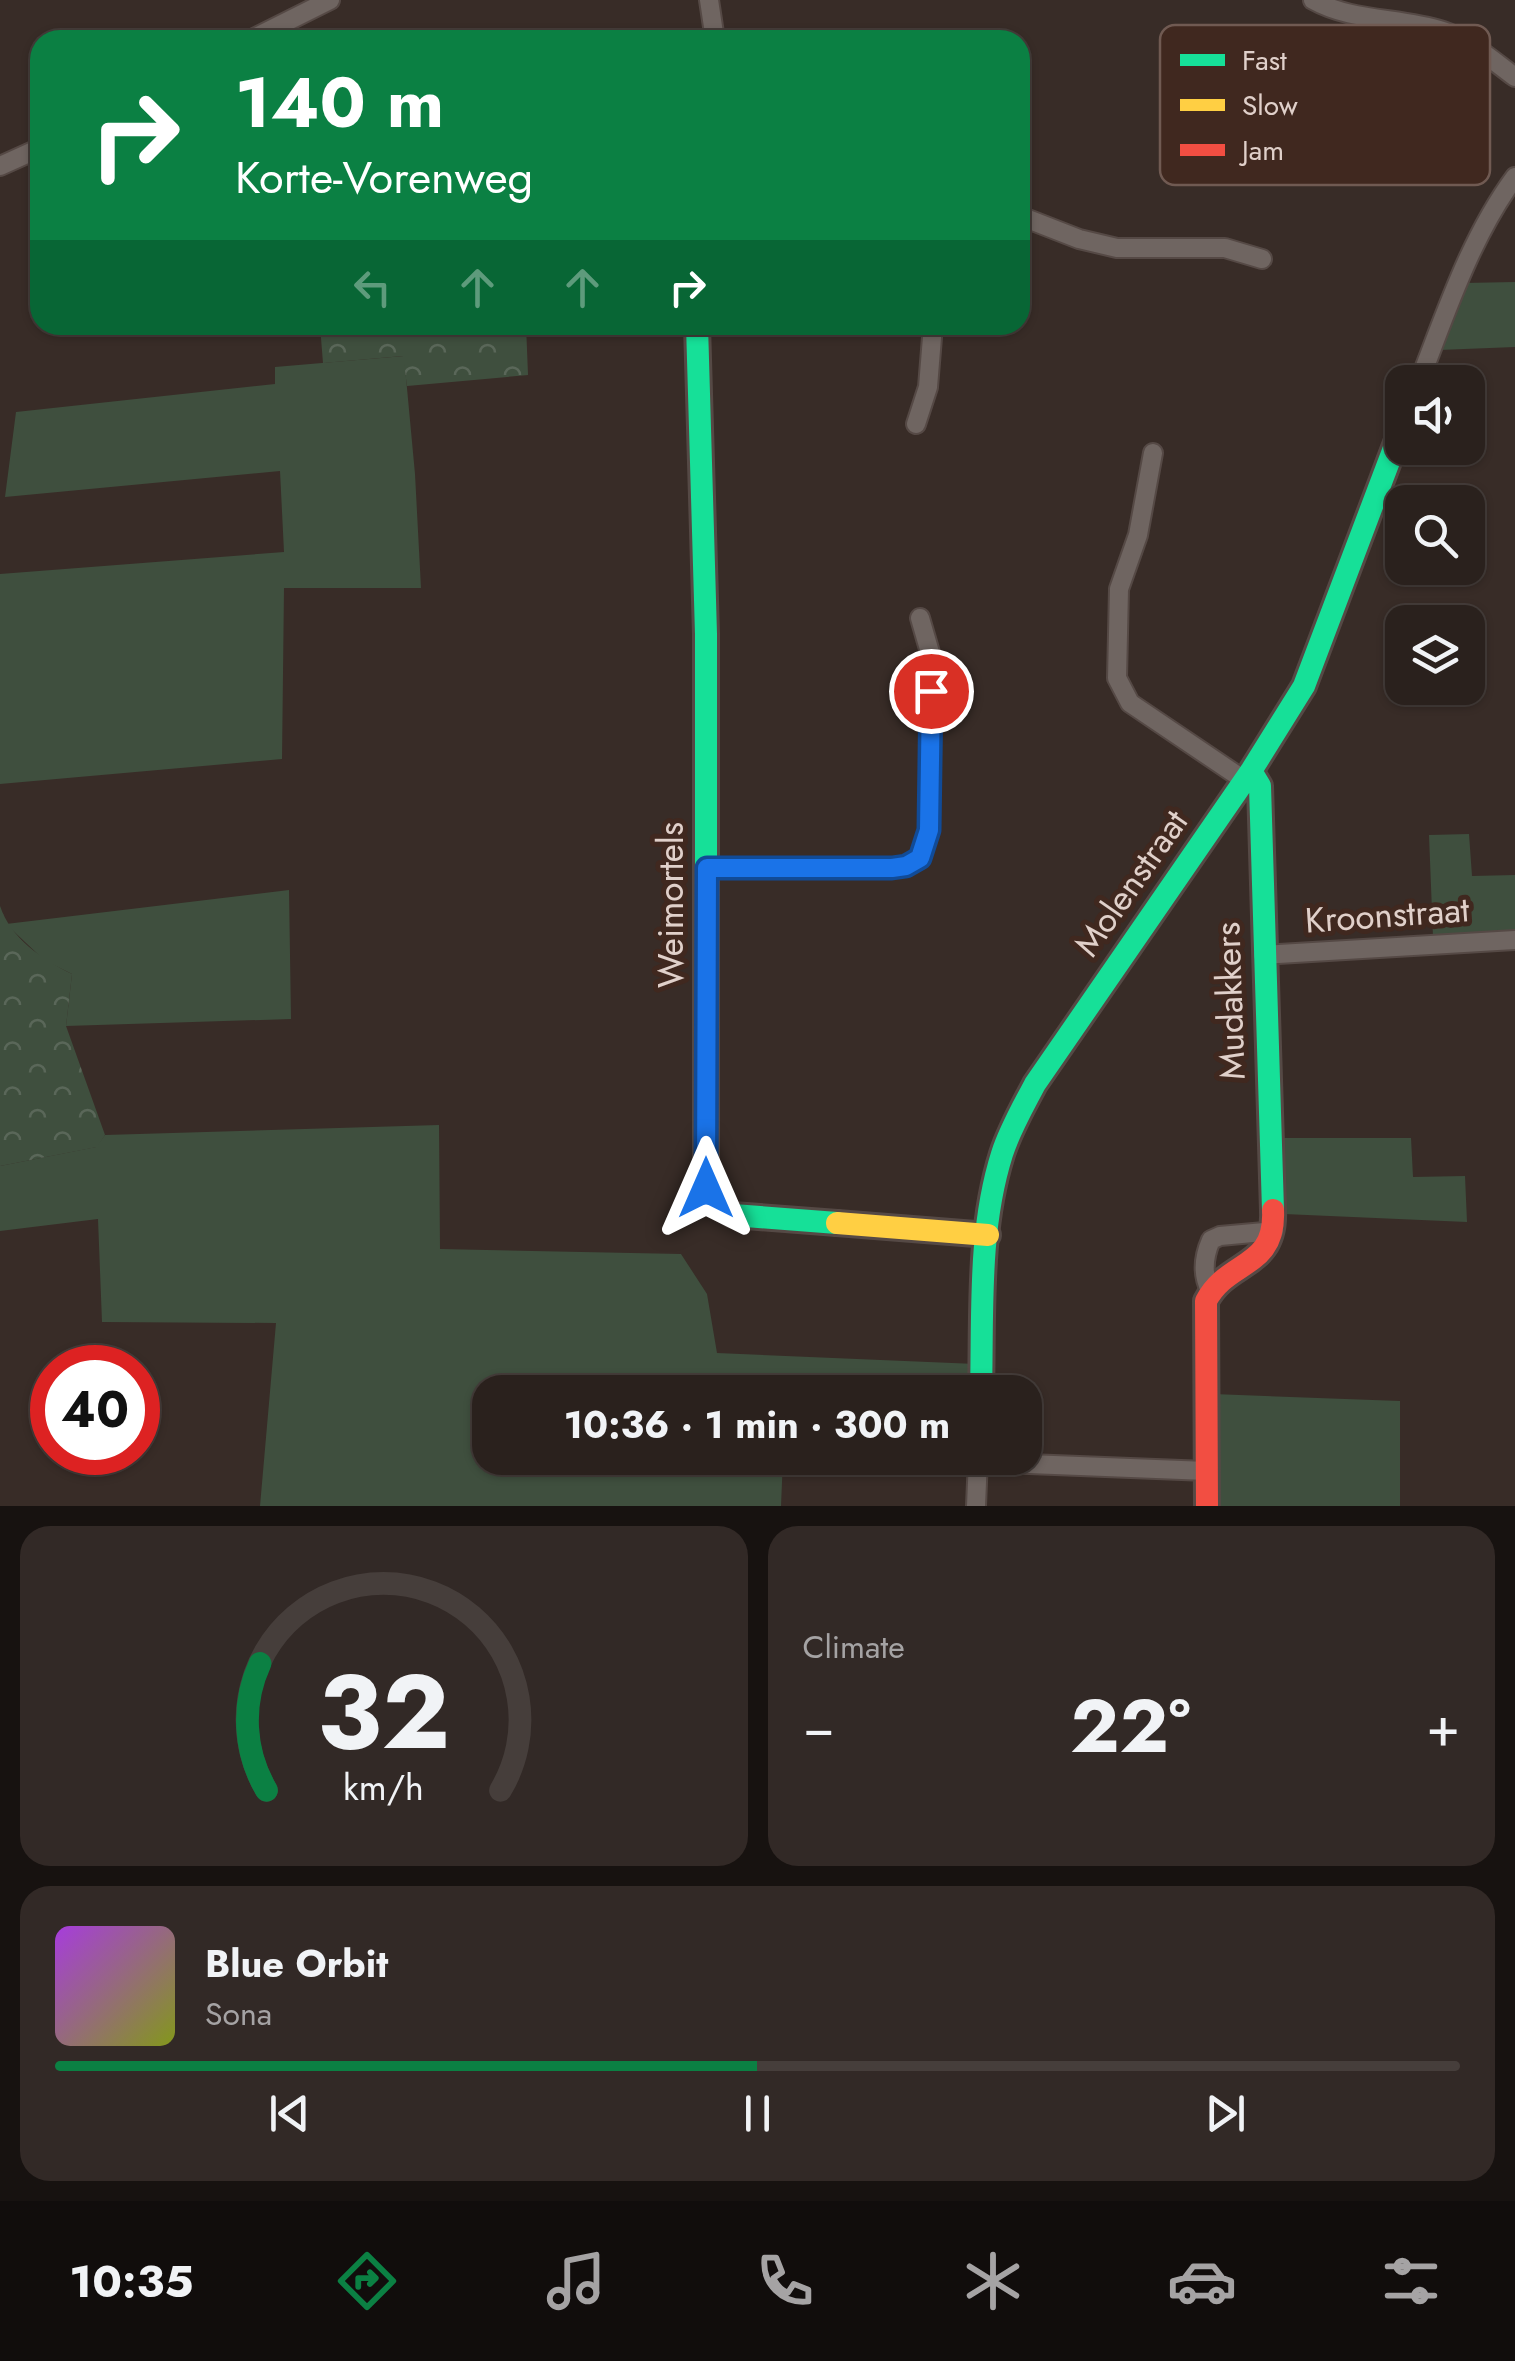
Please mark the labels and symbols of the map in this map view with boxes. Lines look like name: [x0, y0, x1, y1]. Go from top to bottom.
legend: [1160, 25, 1490, 185]
text: Fast: [1242, 40, 1287, 81]
text: Slow: [1242, 85, 1298, 126]
text: Jam: [1238, 130, 1284, 171]
pin: [889, 649, 974, 734]
street label: Molenstraat: [1062, 799, 1200, 966]
street label: Weimortels: [646, 822, 696, 988]
street label: Kroonstraat: [1303, 884, 1471, 946]
street label: Mudakkers: [1202, 921, 1258, 1081]
position arrow: [654, 1136, 758, 1240]
speed limit sign: 40: [30, 1345, 160, 1475]

